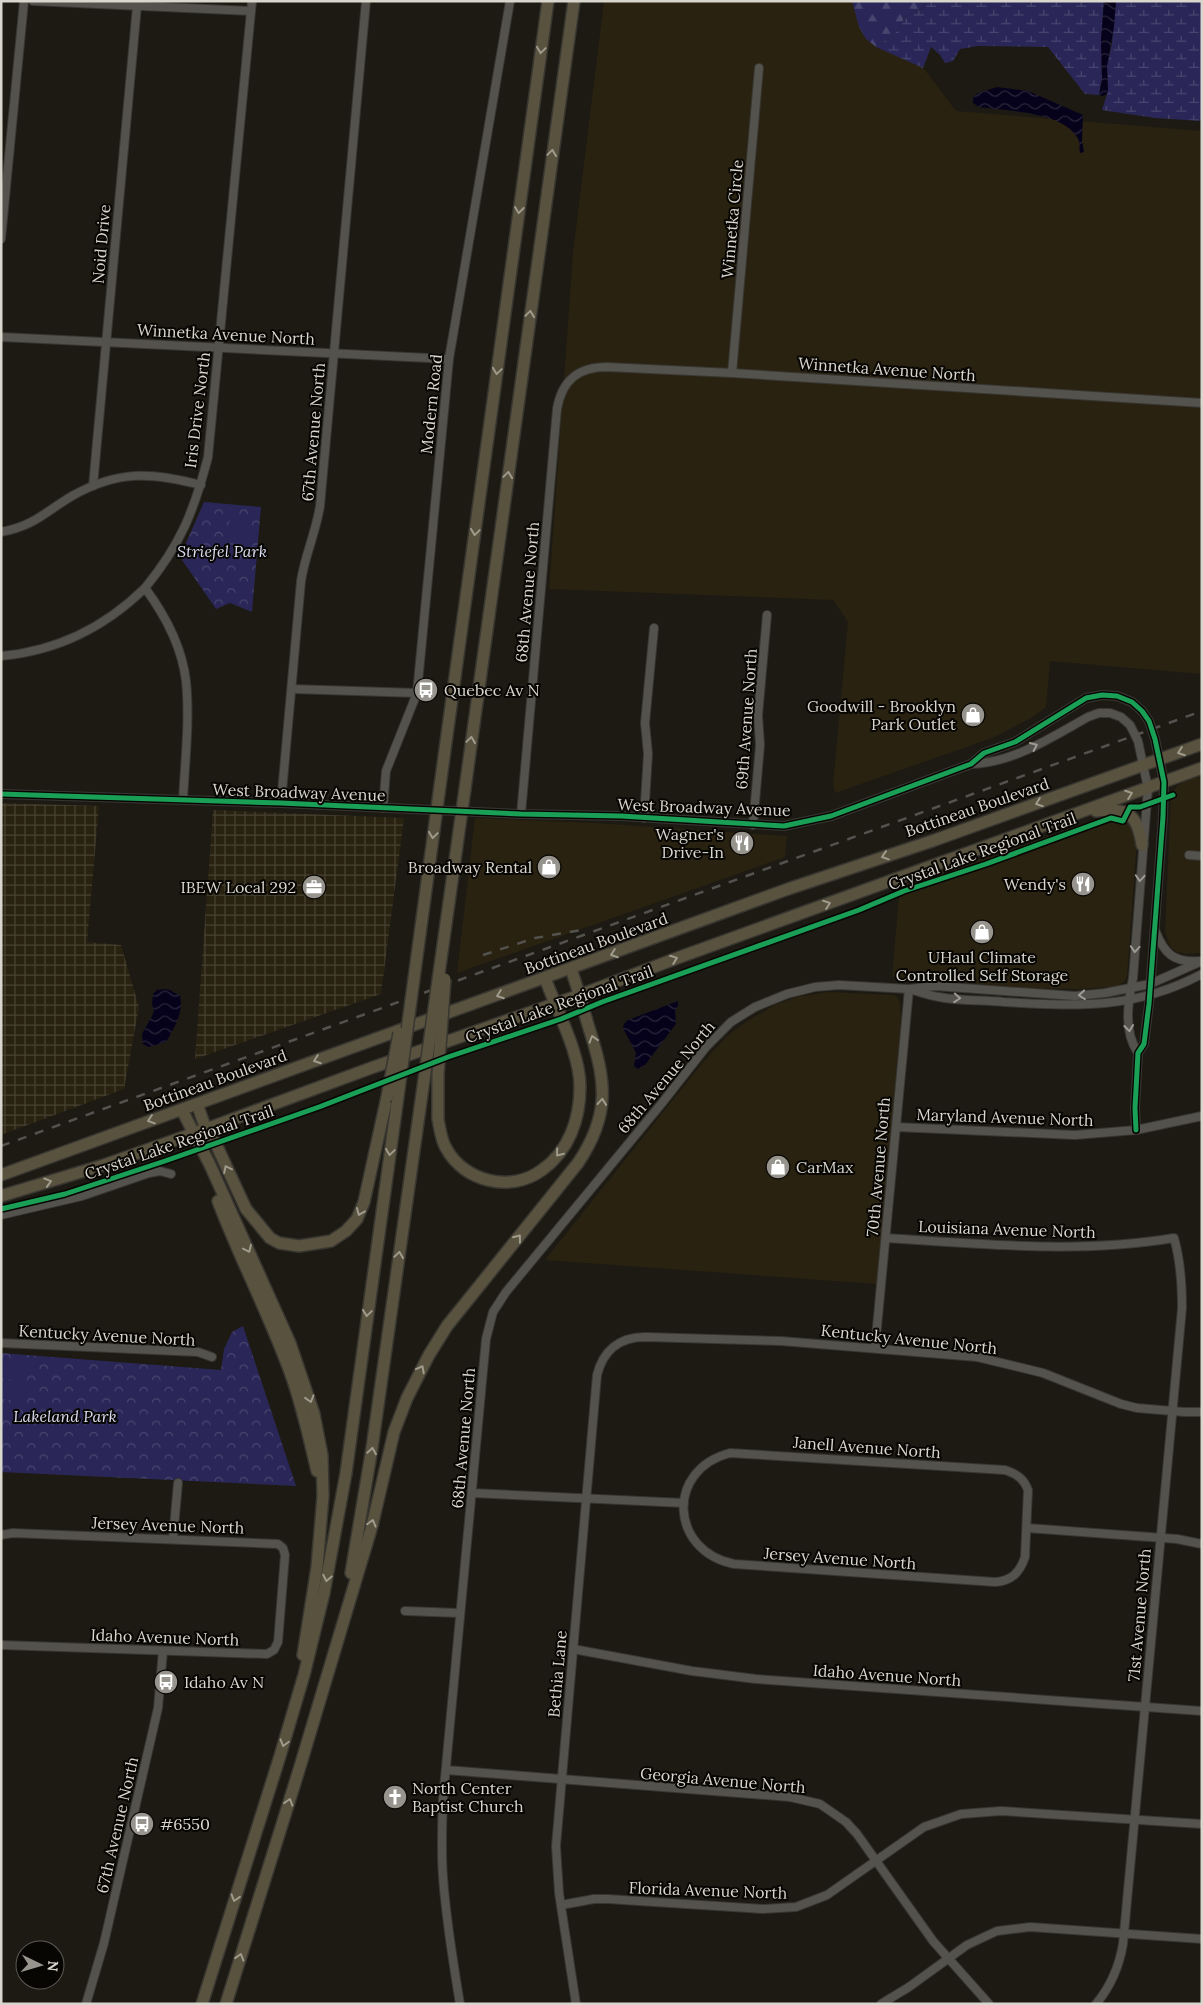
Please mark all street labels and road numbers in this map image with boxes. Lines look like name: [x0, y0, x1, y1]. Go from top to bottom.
street label: Winnetka Circle: [717, 158, 747, 279]
street label: Noid Drive: [88, 203, 114, 285]
street label: Winnetka Avenue North: [137, 319, 316, 349]
street label: Iris Drive North: [180, 350, 214, 469]
street label: Modern Road: [416, 353, 446, 455]
street label: Winnetka Avenue North: [797, 353, 977, 385]
street label: 67th Avenue North: [297, 361, 329, 502]
street label: 68th Avenue North: [511, 521, 543, 663]
street label: 69th Avenue North: [731, 647, 761, 790]
street label: Bottineau Boulevard: [902, 773, 1052, 841]
street label: West Broadway Avenue: [212, 779, 386, 805]
street label: West Broadway Avenue: [617, 794, 791, 820]
street label: Crystal Lake Regional Trail: [885, 808, 1079, 894]
street label: Bottineau Boulevard: [522, 908, 671, 978]
street label: Crystal Lake Regional Trail: [462, 961, 656, 1047]
street label: 68th Avenue North: [613, 1016, 719, 1137]
street label: Bottineau Boulevard: [141, 1045, 290, 1115]
street label: 70th Avenue North: [862, 1096, 894, 1238]
street label: Crystal Lake Regional Trail: [82, 1100, 276, 1184]
street label: Maryland Avenue North: [916, 1104, 1094, 1130]
street label: Louisiana Avenue North: [918, 1216, 1097, 1242]
street label: Kentucky Avenue North: [18, 1320, 196, 1350]
street label: Kentucky Avenue North: [820, 1320, 999, 1358]
street label: 68th Avenue North: [447, 1367, 479, 1509]
street label: Janell Avenue North: [791, 1432, 942, 1462]
street label: Jersey Avenue North: [90, 1512, 245, 1538]
street label: Jersey Avenue North: [762, 1543, 917, 1573]
street label: 71st Avenue North: [1123, 1547, 1155, 1682]
street label: Idaho Avenue North: [90, 1624, 240, 1650]
street label: Bethia Lane: [543, 1629, 571, 1718]
street label: Idaho Avenue North: [812, 1660, 962, 1690]
street label: 67th Avenue North: [92, 1755, 142, 1895]
street label: Georgia Avenue North: [639, 1763, 807, 1797]
street label: Florida Avenue North: [628, 1877, 788, 1903]

